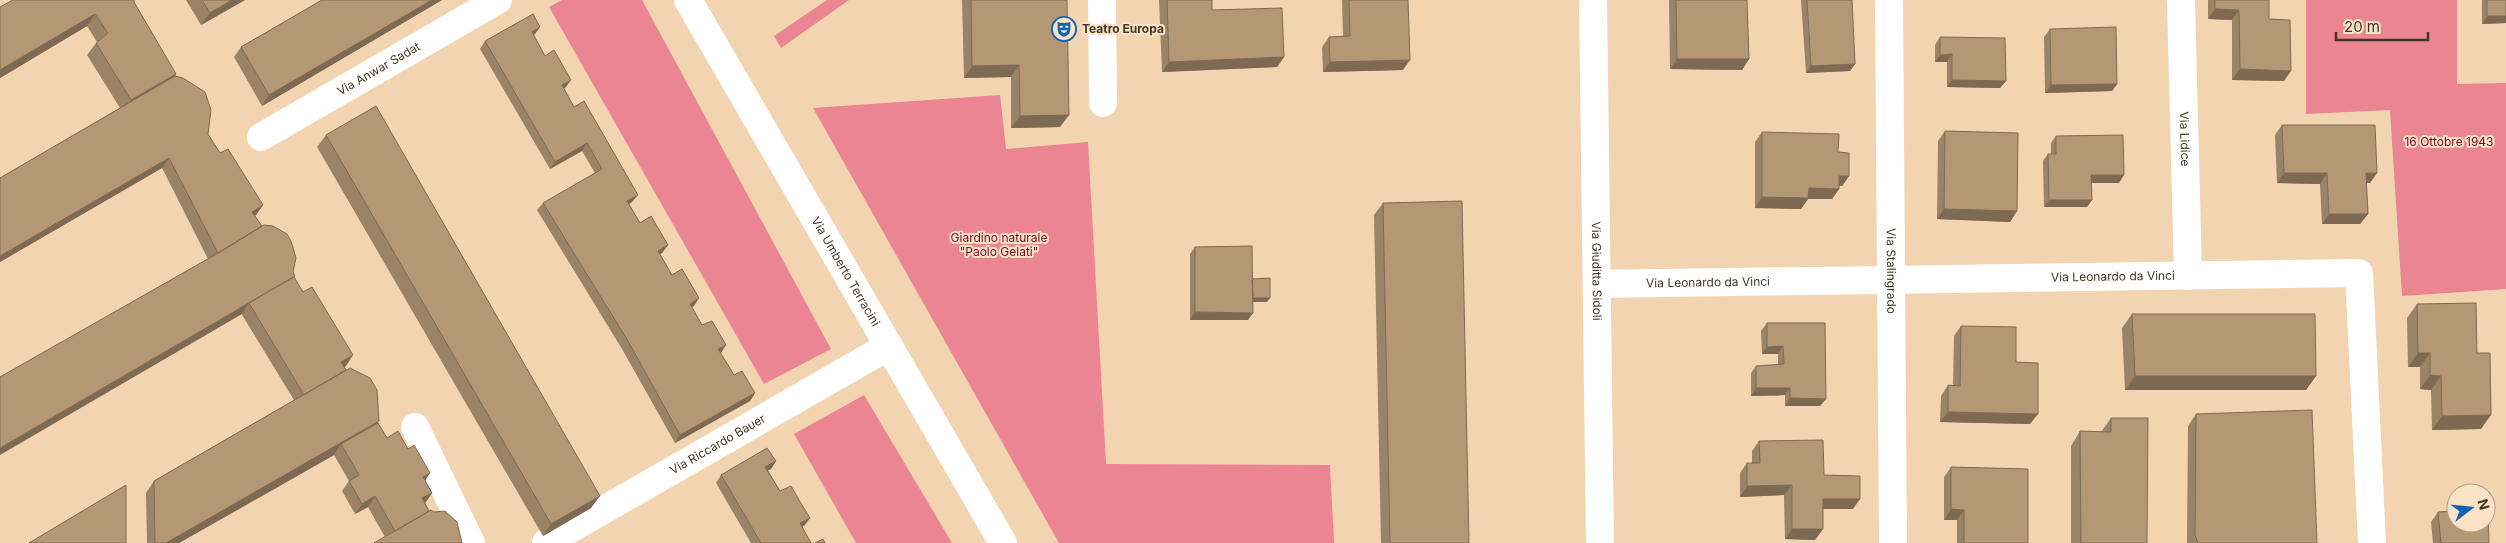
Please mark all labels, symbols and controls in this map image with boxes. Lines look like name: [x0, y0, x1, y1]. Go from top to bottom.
scale bar: [2336, 10, 2428, 42]
theatre icon: Teatro Europa: [1051, 16, 1077, 42]
text: 20 m: [2344, 17, 2380, 36]
place label: Teatro Europa: [1082, 21, 1164, 36]
street label: Via Anwar Sadat: [334, 39, 423, 98]
street label: Via Lidice: [2177, 111, 2193, 167]
park label: 16 Ottobre 1943: [2404, 134, 2494, 149]
street label: Via Umberto Terracini: [808, 214, 884, 329]
street label: Via Giuditta Sidoli: [1589, 221, 1605, 321]
street label: Via Stalingrado: [1884, 228, 1899, 314]
park label: Giardino naturale "Paolo Gelati": [951, 230, 1047, 259]
street label: Via Leonardo da Vinci: [2051, 268, 2175, 284]
street label: Via Leonardo da Vinci: [1646, 274, 1770, 290]
street label: Via Riccardo Bauer: [667, 410, 768, 477]
north arrow: [2446, 483, 2496, 533]
text: N: [2474, 497, 2494, 512]

